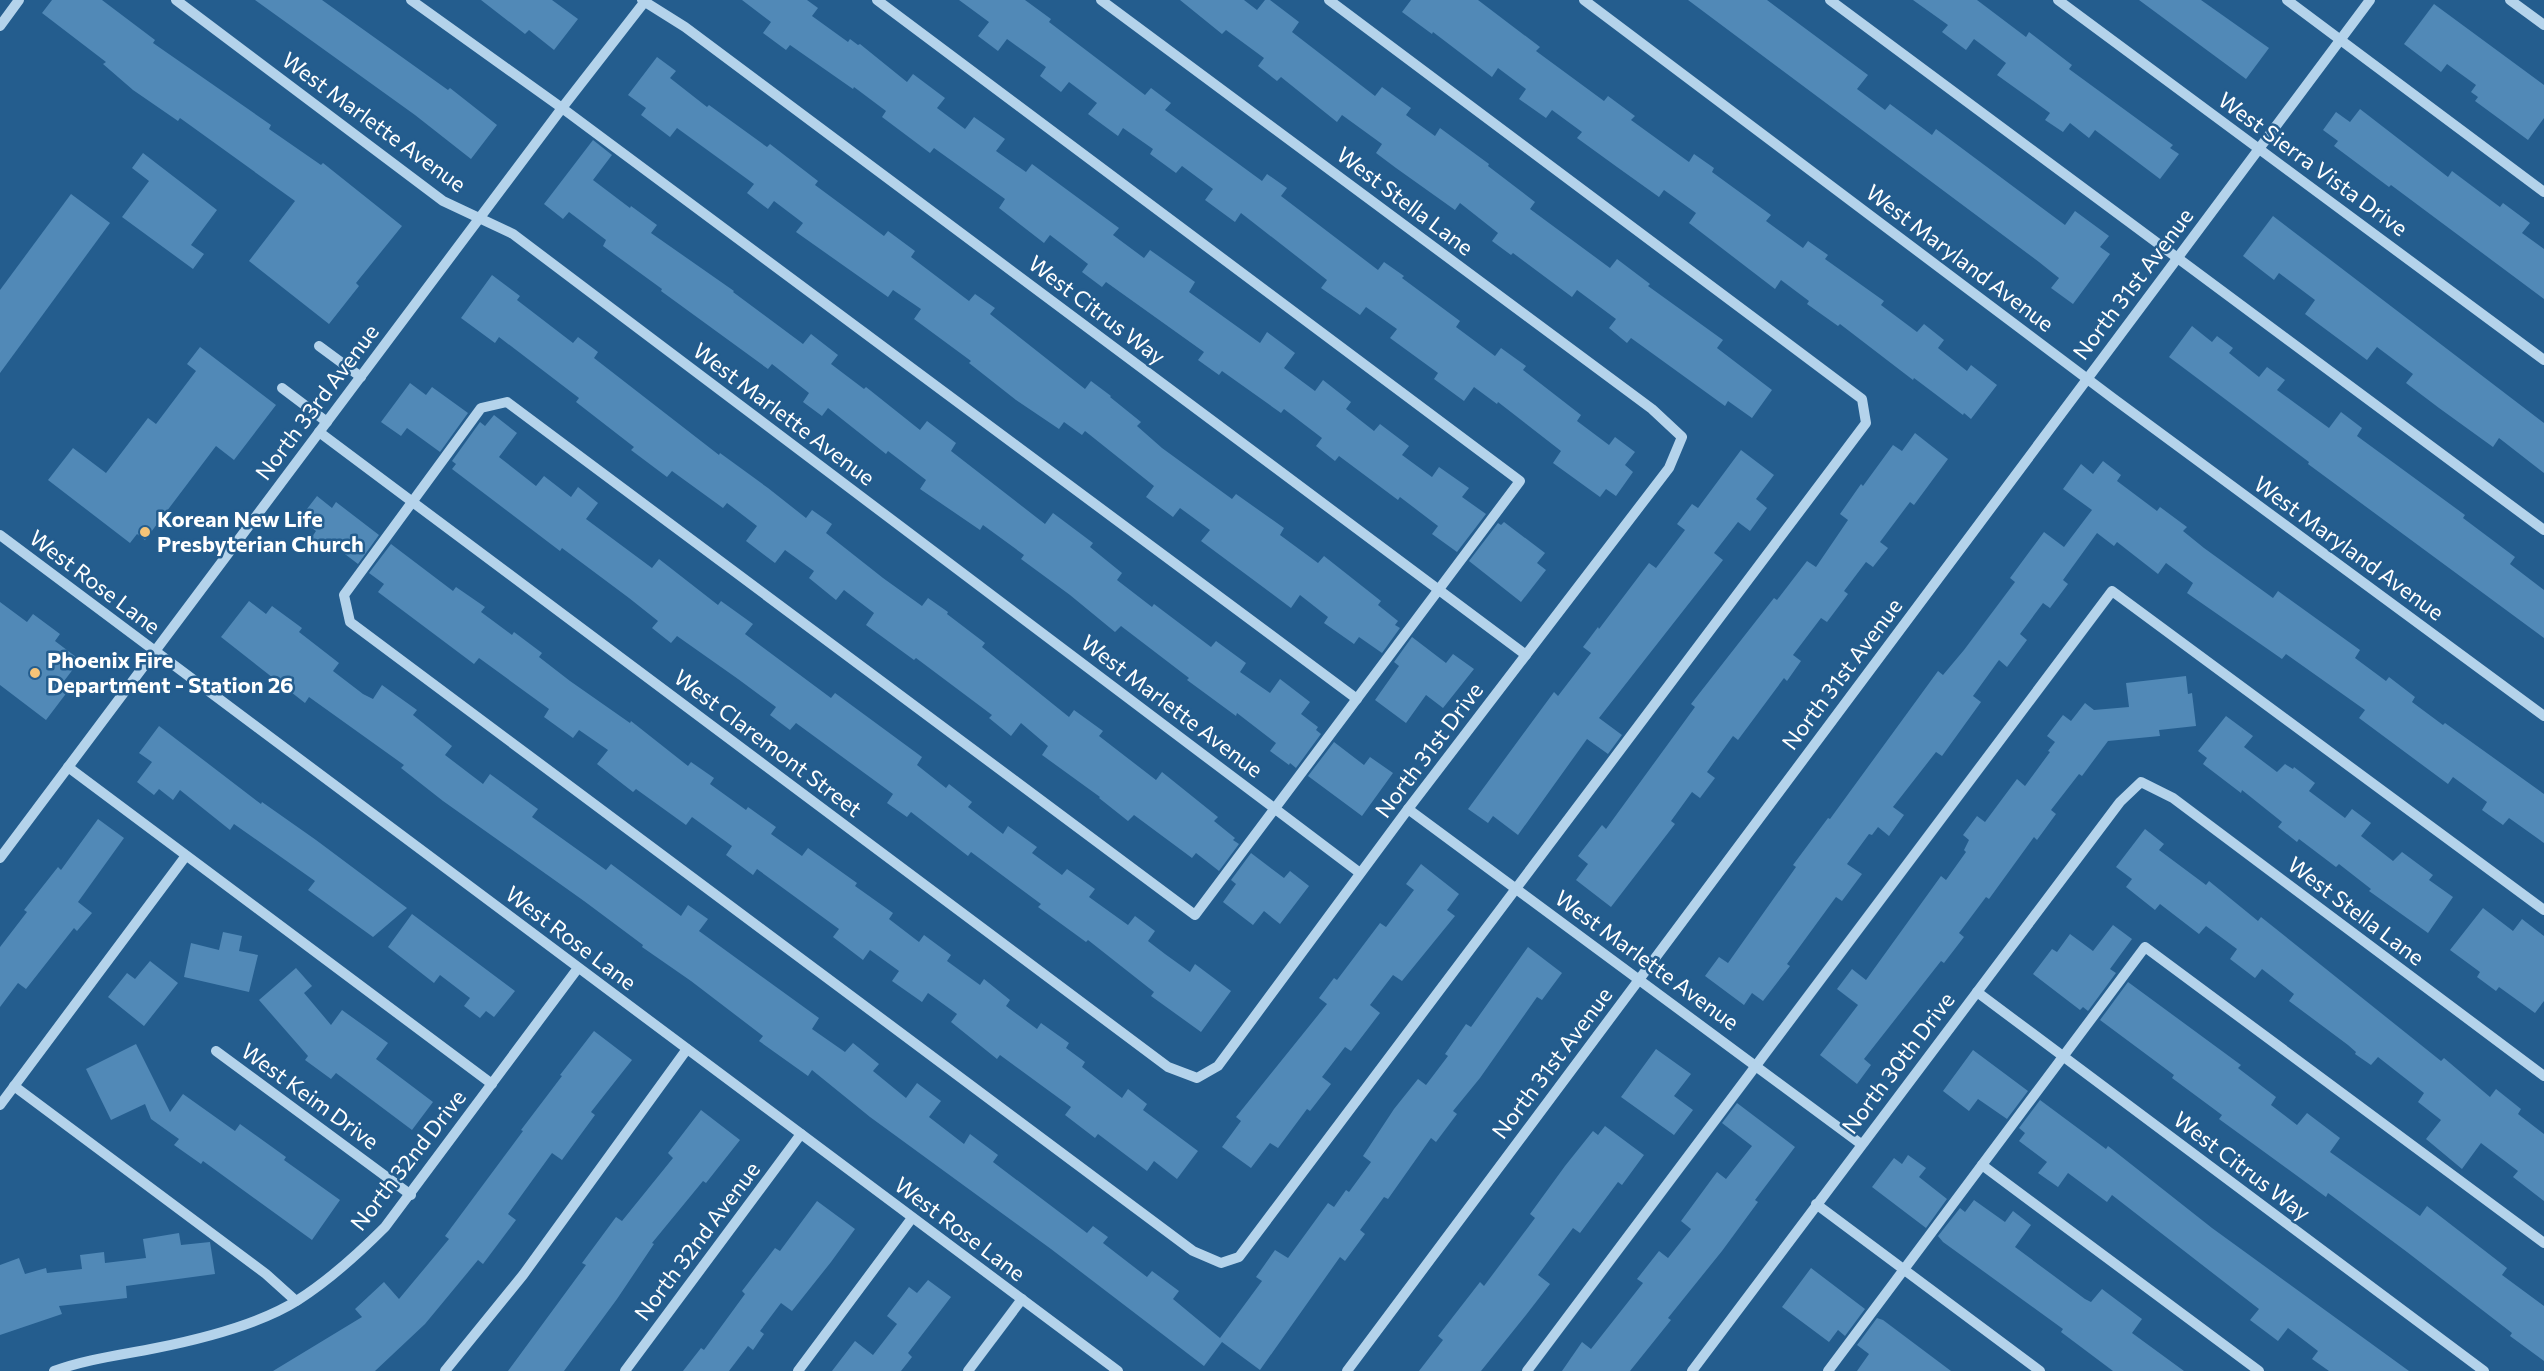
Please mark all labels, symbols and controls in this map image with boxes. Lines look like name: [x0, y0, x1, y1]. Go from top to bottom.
street label: West Marlette Avenue: [277, 46, 472, 197]
street label: West Sierra Vista Drive: [2213, 86, 2413, 241]
street label: West Stella Lane: [1332, 140, 1479, 261]
street label: West Maryland Avenue: [1861, 178, 2060, 337]
street label: North 31st Avenue: [2067, 203, 2198, 365]
street label: West Citrus Way: [1023, 249, 1171, 370]
street label: North 33rd Avenue: [249, 318, 384, 485]
street label: West Marlette Avenue: [688, 336, 881, 491]
street label: West Maryland Avenue: [2249, 470, 2450, 626]
place label: Korean New Life Presbyterian Church: [157, 505, 364, 557]
street label: West Rose Lane: [25, 524, 166, 640]
marker: Korean New Life Presbyterian Church: [138, 525, 152, 539]
street label: North 31st Avenue: [1776, 593, 1907, 755]
street label: West Marlette Avenue: [1076, 628, 1269, 783]
place label: Phoenix Fire Department - Station 26: [47, 646, 294, 698]
street label: West Claremont Street: [669, 663, 868, 822]
marker: Phoenix Fire Department - Station 26: [28, 666, 42, 680]
street label: North 31st Drive: [1369, 677, 1488, 823]
street label: West Stella Lane: [2283, 850, 2430, 971]
street label: West Rose Lane: [501, 880, 642, 996]
street label: West Marlette Avenue: [1550, 884, 1745, 1035]
street label: North 31st Avenue: [1486, 982, 1617, 1144]
street label: North 30th Drive: [1836, 987, 1960, 1139]
street label: West Keim Drive: [236, 1037, 384, 1155]
street label: North 32nd Drive: [344, 1084, 471, 1236]
street label: West Citrus Way: [2168, 1105, 2316, 1226]
street label: North 32nd Avenue: [628, 1156, 765, 1325]
street label: West Rose Lane: [890, 1171, 1031, 1287]

